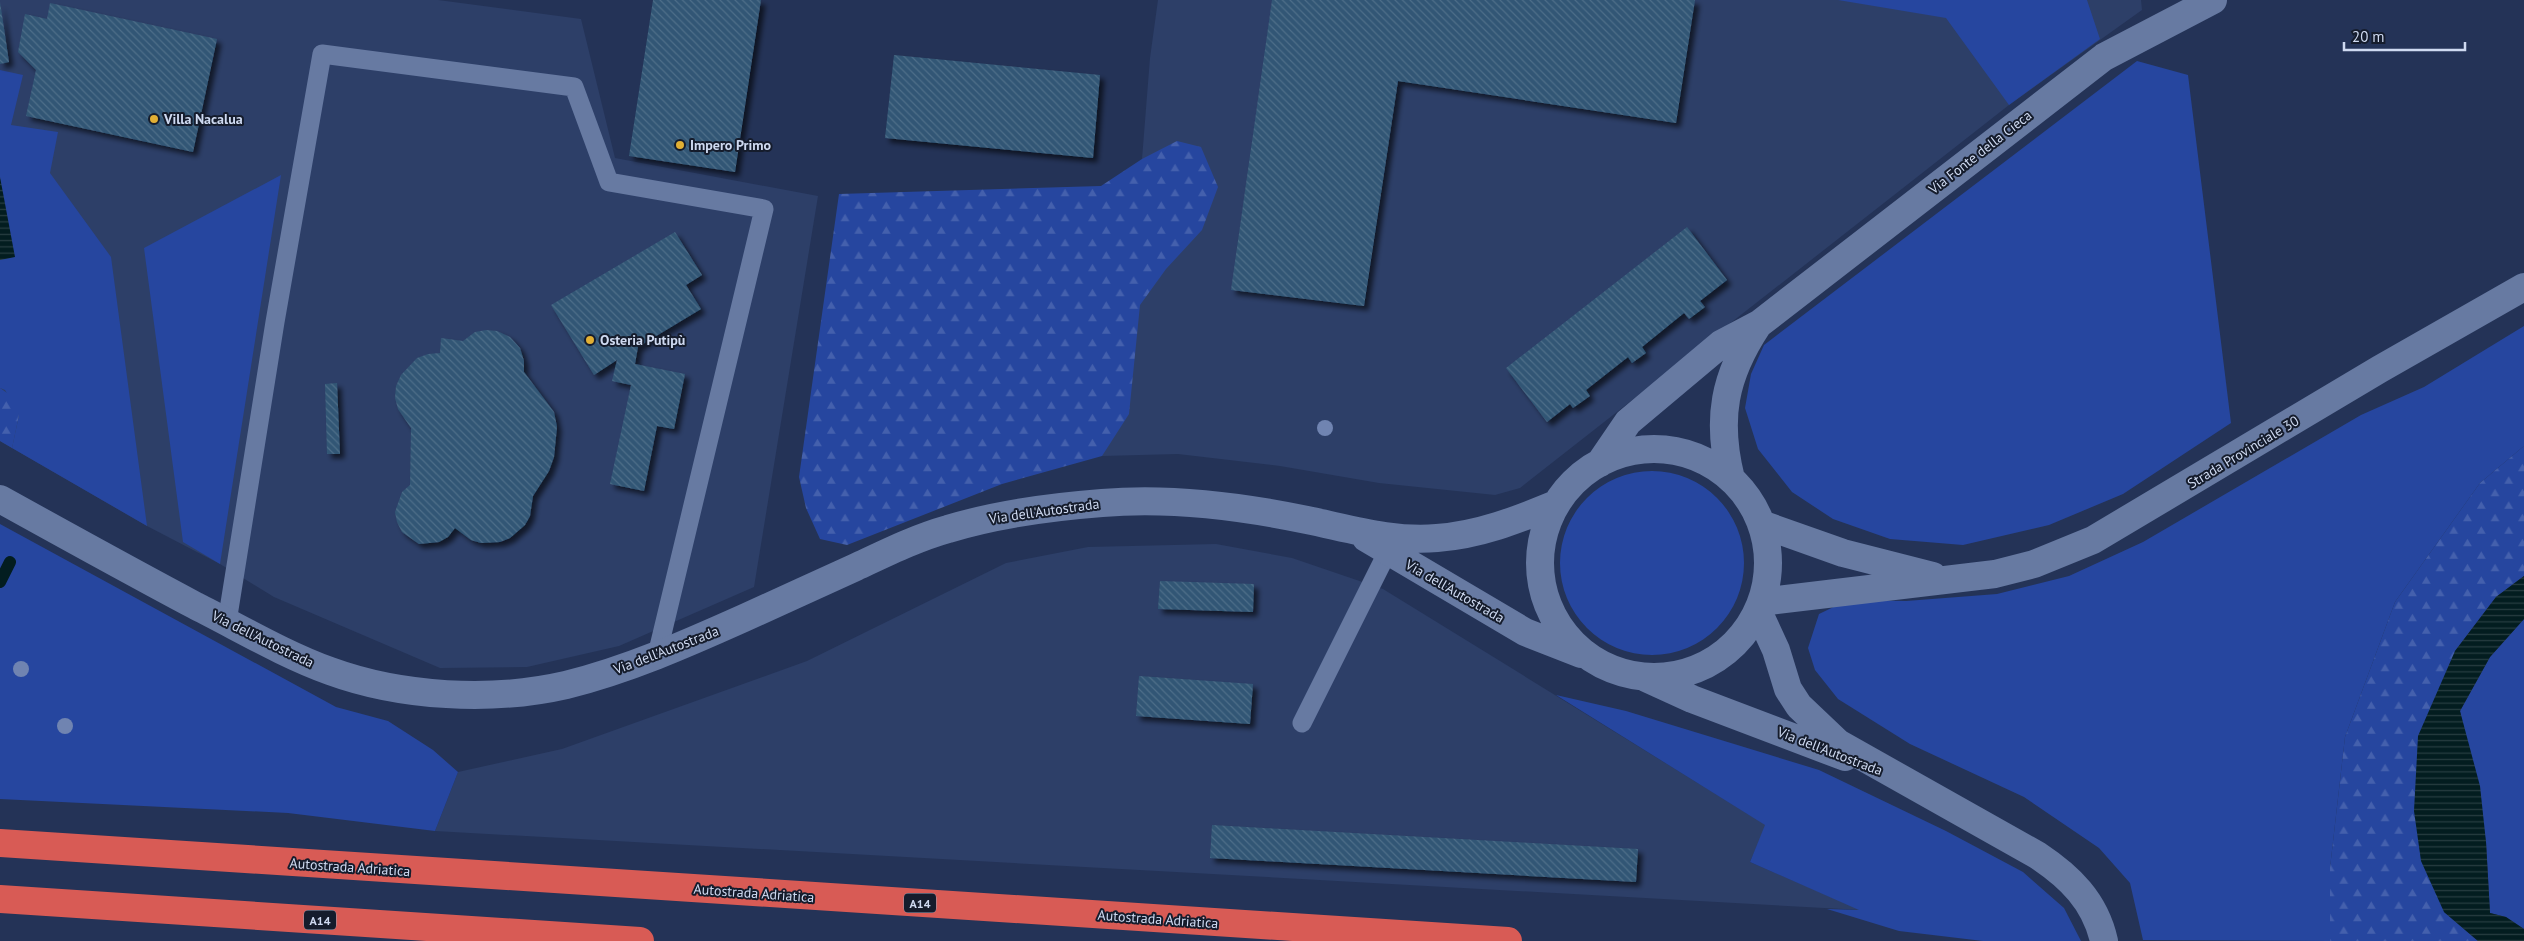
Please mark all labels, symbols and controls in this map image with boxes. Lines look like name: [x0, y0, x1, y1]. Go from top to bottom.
scale bar: [2344, 20, 2465, 52]
text: 20 m: [2352, 27, 2385, 46]
street label: Via Fonte della Cieca: [1924, 106, 2035, 198]
place label: Villa Nacalua: [163, 110, 243, 128]
marker: Villa Nacalua: [148, 113, 160, 125]
place label: Impero Primo: [690, 136, 771, 154]
marker: Impero Primo: [674, 139, 686, 151]
place label: Osteria Putipù: [600, 331, 685, 349]
marker: Osteria Putipù: [584, 334, 596, 346]
street label: Strada Provinciale 30: [2184, 411, 2302, 492]
street label: Via dell'Autostrada: [987, 494, 1100, 528]
street label: Via dell'Autostrada: [1401, 555, 1508, 627]
street label: Via dell'Autostrada: [208, 606, 317, 671]
street label: Via dell'Autostrada: [610, 622, 721, 679]
street label: Via dell'Autostrada: [1774, 722, 1885, 779]
street label: Autostrada Adriatica: [289, 854, 411, 880]
street label: Autostrada Adriatica: [693, 880, 815, 906]
road number: A14: [904, 894, 936, 912]
street label: Autostrada Adriatica: [1097, 906, 1219, 932]
road number: A14: [304, 910, 336, 930]

